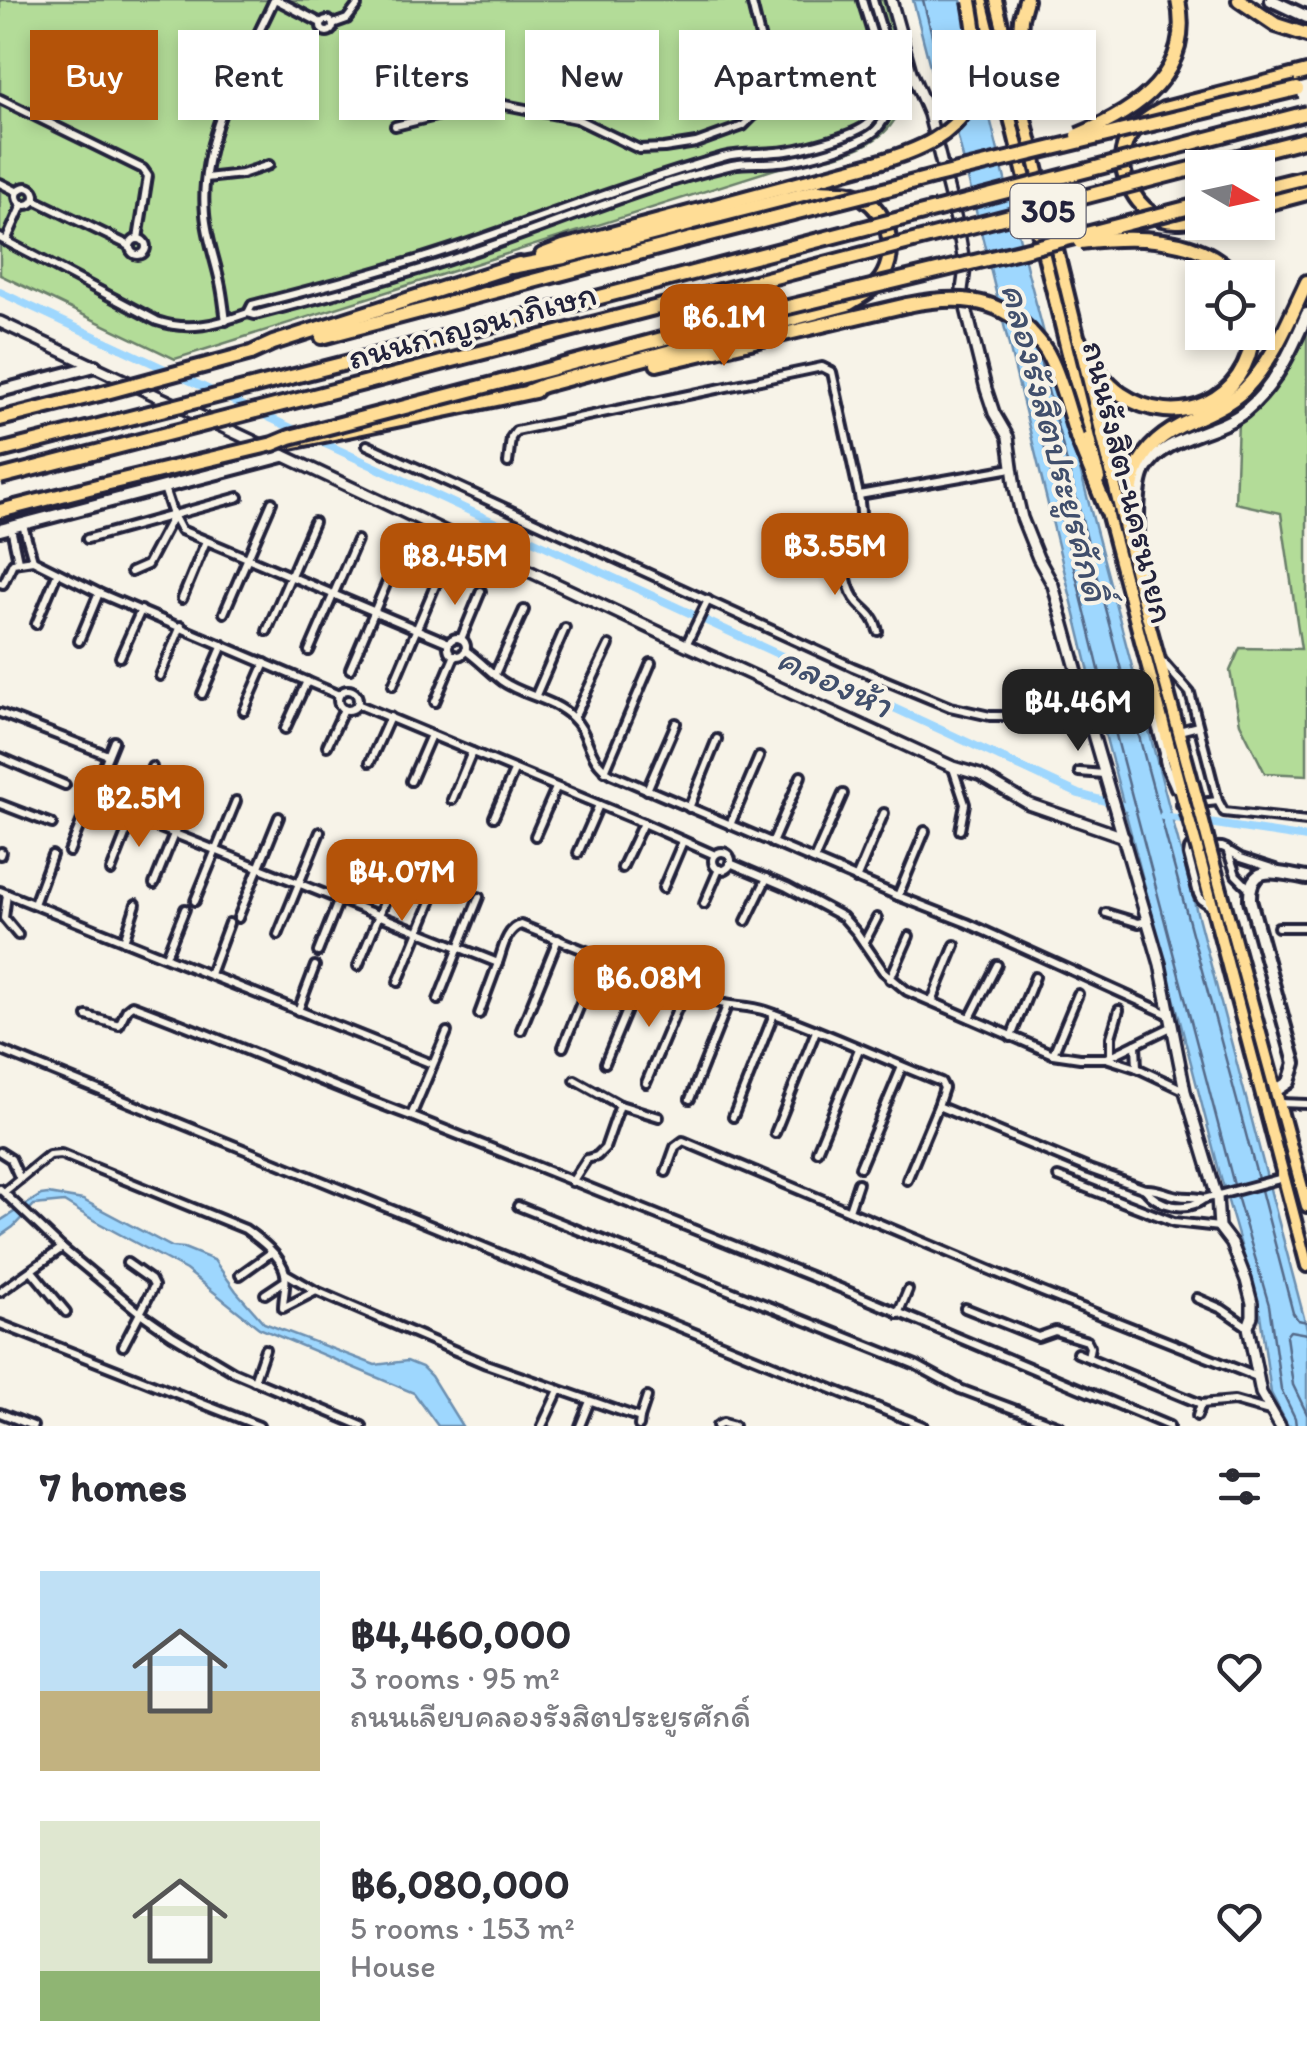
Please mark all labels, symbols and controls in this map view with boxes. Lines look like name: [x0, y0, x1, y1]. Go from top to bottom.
chip: Buy: [30, 30, 158, 120]
chip: Rent: [178, 30, 319, 120]
chip: Filters: [339, 30, 505, 120]
chip: New: [525, 30, 659, 120]
chip: Apartment: [679, 30, 912, 120]
chip: House: [932, 30, 1096, 120]
north arrow: [1185, 150, 1275, 240]
map controls: [1185, 150, 1275, 350]
road number: 305: [1010, 184, 1086, 238]
button: locate: [1185, 260, 1275, 350]
street label: ถนนกาญจนาภิเษก: [343, 272, 601, 378]
water label: คลองรังสิตประยูรศักดิ์: [989, 277, 1123, 614]
pin: ฿6.1M: [654, 284, 794, 369]
text: ฿6.1M: [682, 297, 766, 335]
street label: ถนนรังสิต-นครนายก: [1074, 336, 1184, 628]
pin: ฿3.55M: [754, 513, 916, 598]
pin: ฿8.45M: [374, 523, 536, 608]
text: ฿3.55M: [783, 526, 887, 564]
text: ฿8.45M: [402, 536, 508, 574]
water label: คลองห้า: [770, 634, 901, 728]
pin: ฿4.46M: [997, 669, 1159, 754]
text: ฿4.46M: [1024, 682, 1132, 720]
pin: ฿2.5M: [69, 765, 209, 850]
text: ฿2.5M: [96, 778, 182, 816]
pin: ฿4.07M: [321, 839, 483, 924]
text: ฿4.07M: [348, 852, 456, 890]
pin: ฿6.08M: [568, 945, 730, 1030]
text: ฿6.08M: [596, 958, 702, 996]
icon: filters: [1212, 1459, 1267, 1514]
text: 7 homes: [40, 1461, 187, 1512]
text: ฿4,460,000: [350, 1608, 571, 1659]
icon: home: [120, 1611, 240, 1731]
icon: heart: [1212, 1644, 1267, 1699]
text: 3 rooms · 95 m²: [350, 1659, 560, 1697]
text: ถนนเลียบคลองรังสิตประยูรศักดิ์: [350, 1697, 751, 1735]
text: ฿6,080,000: [350, 1858, 570, 1909]
icon: home: [120, 1861, 240, 1981]
icon: heart: [1212, 1894, 1267, 1949]
text: 5 rooms · 153 m²: [350, 1909, 575, 1947]
text: House: [350, 1947, 436, 1985]

